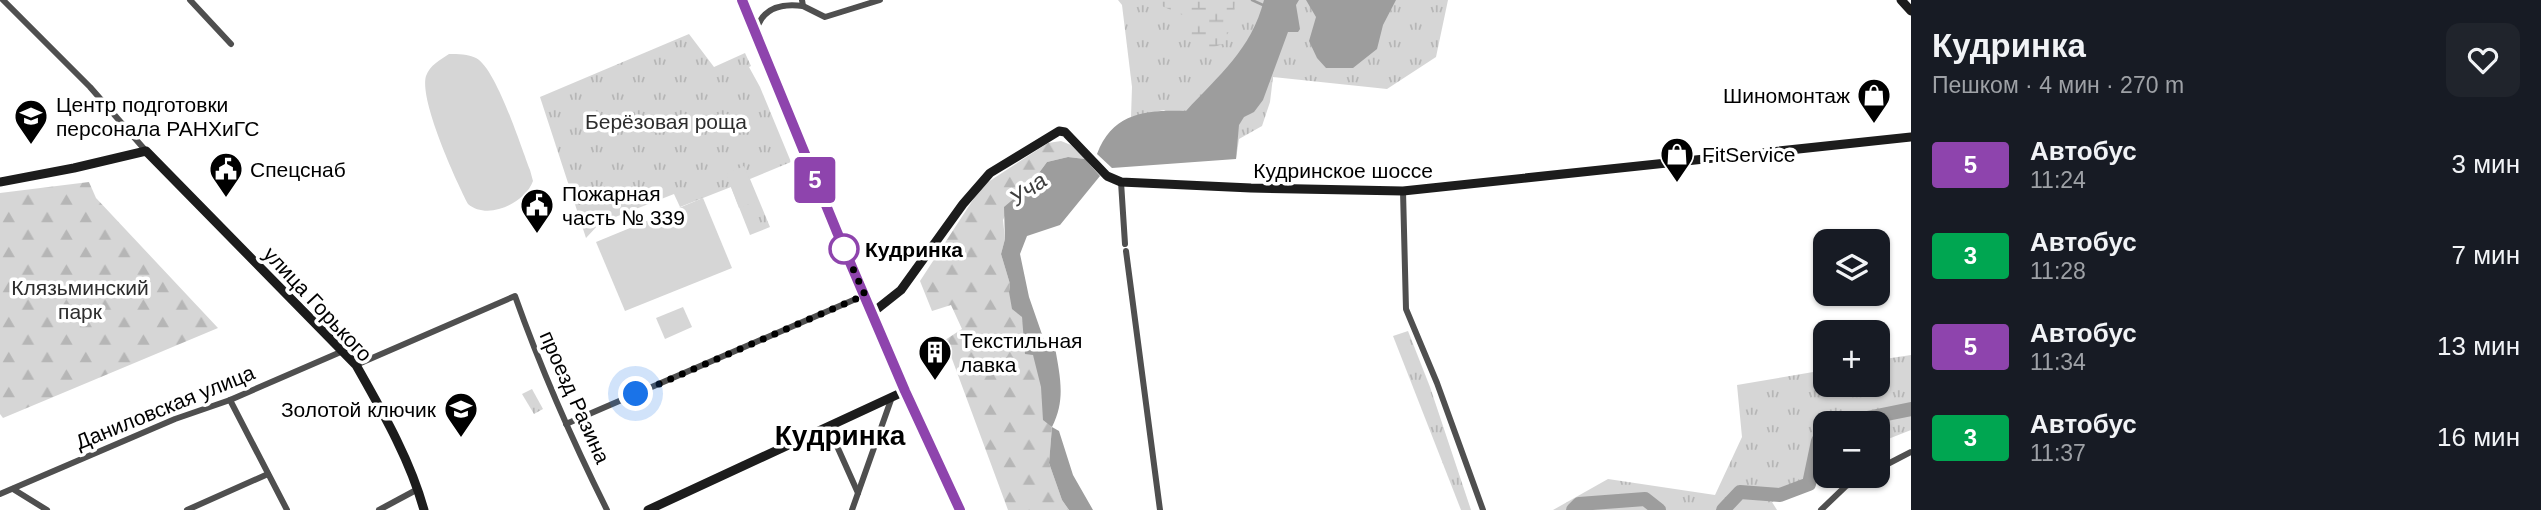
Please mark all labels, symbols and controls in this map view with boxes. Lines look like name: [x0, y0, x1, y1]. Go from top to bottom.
button: heart: [2446, 23, 2520, 97]
text: Кудринка: [1932, 27, 2086, 64]
text: Пешком · 4 мин · 270 m: [1932, 72, 2184, 98]
shop icon: Шиномонтаж: [1855, 76, 1893, 125]
place label: Шиномонтаж: [1723, 84, 1850, 107]
place label: Центр подготовки персонала РАНХиГС: [56, 93, 259, 140]
school or university icon: Центр подготовки персонала РАНХиГС: [12, 97, 50, 146]
park label: Берёзовая роща: [585, 110, 747, 133]
shop icon: FitService: [1658, 135, 1696, 184]
text: Автобус: [2030, 136, 2137, 166]
place label: FitService: [1702, 143, 1795, 166]
text: 3 мин: [2452, 149, 2520, 179]
public building icon: Спецснаб: [207, 150, 245, 199]
text: 5: [1964, 151, 1977, 178]
line badge: 5: [792, 157, 838, 203]
place label: Спецснаб: [250, 158, 346, 181]
street label: Кудринское шоссе: [1253, 159, 1433, 182]
text: 5: [808, 166, 822, 193]
water label: Уча: [1004, 167, 1052, 212]
text: 11:24: [2030, 167, 2086, 193]
place label: Пожарная часть № 339: [562, 182, 685, 229]
public building icon: Пожарная часть № 339: [518, 186, 556, 235]
text: Автобус: [2030, 227, 2137, 257]
map controls: [1813, 229, 1890, 488]
button: layers: [1813, 229, 1890, 306]
marker: Кудринка: [829, 234, 859, 264]
place label: Кудринка: [865, 238, 963, 261]
text: 7 мин: [2452, 240, 2520, 270]
street label: улица Горького: [259, 242, 377, 366]
text: 3: [1964, 242, 1977, 269]
text: 11:28: [2030, 258, 2086, 284]
park label: Клязьминский парк: [11, 276, 149, 323]
text: Автобус: [2030, 318, 2137, 348]
button: +: [1813, 320, 1890, 397]
street label: проезд Разина: [535, 327, 615, 467]
place label: Текстильная лавка: [960, 329, 1082, 376]
text: 13 мин: [2437, 331, 2520, 361]
building icon: Текстильная лавка: [916, 333, 954, 382]
text: 5: [1964, 333, 1977, 360]
text: 11:34: [2030, 349, 2086, 375]
street label: Даниловская улица: [72, 360, 258, 453]
your location: [618, 376, 653, 411]
school or university icon: Золотой ключик: [442, 390, 480, 439]
place label: Золотой ключик: [281, 398, 437, 421]
text: Автобус: [2030, 409, 2137, 439]
button: −: [1813, 411, 1890, 488]
district label: Кудринка: [775, 420, 906, 451]
text: 16 мин: [2437, 422, 2520, 452]
text: 3: [1964, 424, 1977, 451]
text: 11:37: [2030, 440, 2086, 466]

